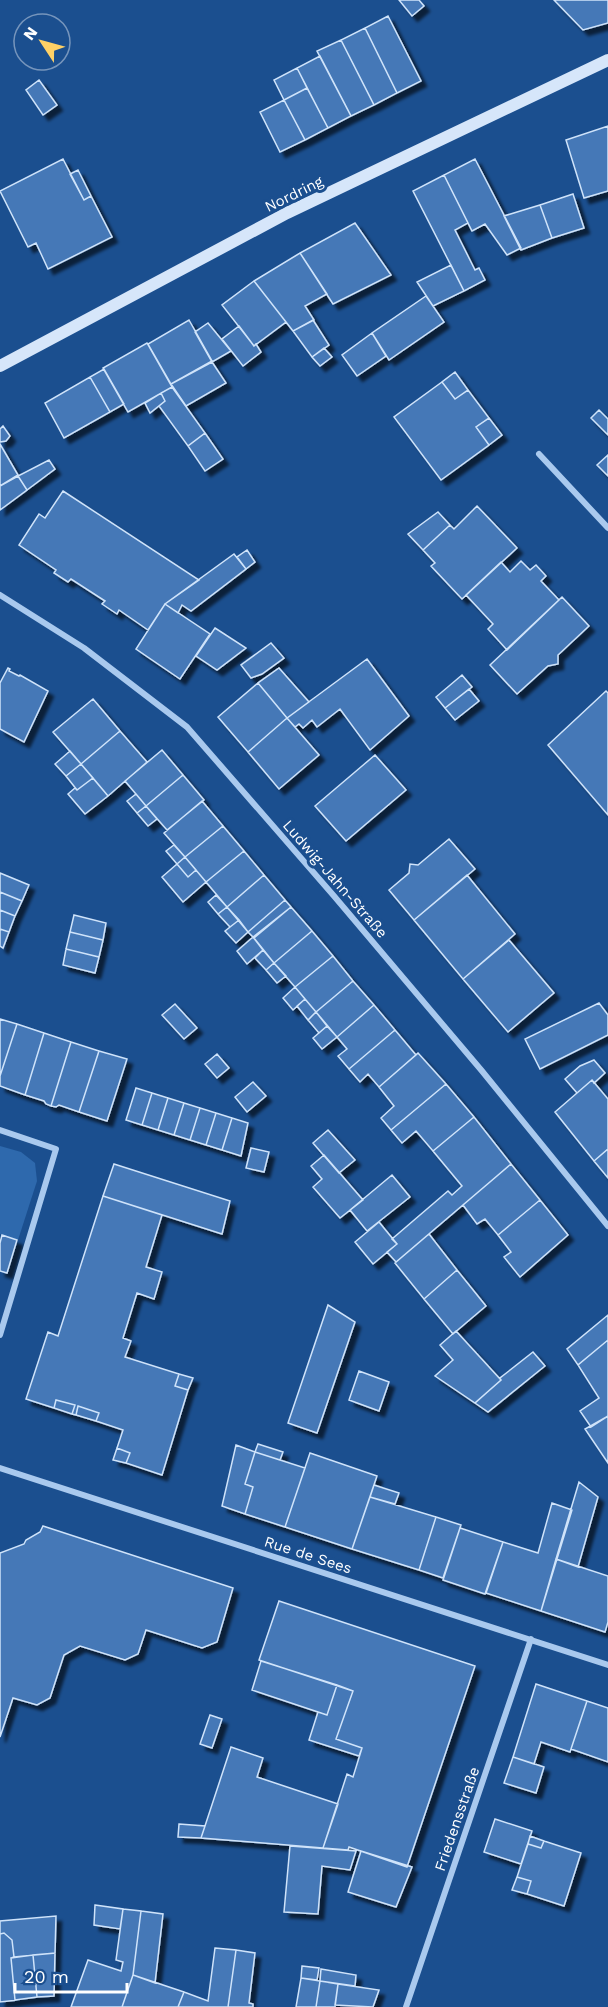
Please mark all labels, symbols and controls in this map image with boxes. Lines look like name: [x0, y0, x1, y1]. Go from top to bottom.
north arrow: [12, 12, 72, 72]
text: N: [19, 23, 41, 44]
street label: Nordring: [262, 172, 326, 216]
street label: Ludwig-Jahn-Straße: [279, 816, 391, 942]
street label: Rue de Sees: [262, 1532, 354, 1578]
street label: Friedensstraße: [431, 1765, 483, 1873]
scale bar: [15, 1956, 128, 1994]
text: 20 m: [24, 1966, 69, 1987]

